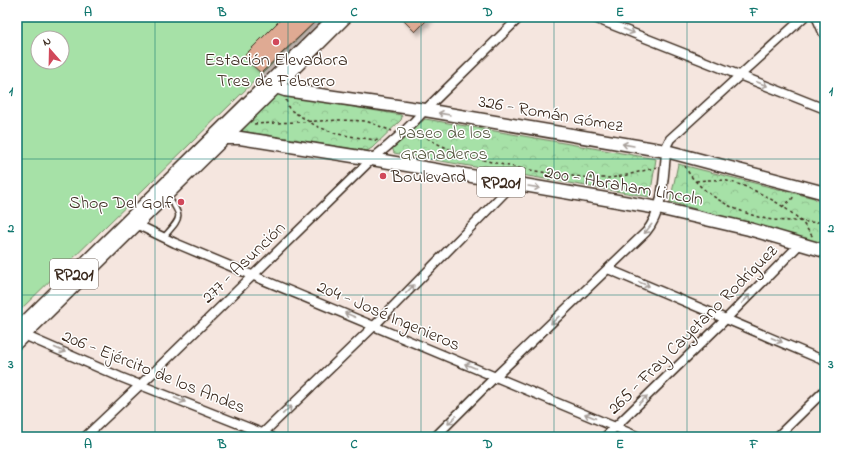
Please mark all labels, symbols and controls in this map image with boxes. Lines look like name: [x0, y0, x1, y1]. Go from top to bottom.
text: A: [84, 3, 92, 22]
text: B: [217, 3, 227, 22]
text: C: [350, 3, 358, 22]
text: D: [482, 3, 493, 22]
text: E: [616, 3, 624, 22]
text: F: [749, 3, 759, 22]
one-way arrow: [622, 28, 634, 36]
north arrow: [30, 30, 70, 70]
text: N: [41, 33, 53, 50]
marker: Estación Elevadora Tres de Febrero: [271, 37, 281, 47]
place label: Estación Elevadora Tres de Febrero: [204, 48, 348, 95]
one-way arrow: [756, 81, 768, 89]
text: 1: [9, 82, 14, 101]
text: 1: [829, 82, 834, 101]
street label: 326 - Román Gómez: [476, 89, 625, 141]
one-way arrow: [438, 110, 451, 118]
park label: Paseo de los Granaderos: [397, 121, 491, 168]
one-way arrow: [622, 141, 635, 149]
street label: 200 - Abraham Lincoln: [542, 160, 705, 214]
place label: Boulevard: [390, 165, 466, 191]
road number: RP201: [477, 167, 525, 197]
marker: Boulevard: [378, 171, 388, 181]
one-way arrow: [527, 183, 540, 191]
place label: Shop Del Golf: [69, 191, 174, 217]
marker: Shop Del Golf: [176, 197, 186, 207]
street label: 277 - Asunción: [196, 216, 292, 310]
text: 2: [7, 219, 15, 238]
text: 2: [827, 219, 835, 238]
one-way arrow: [644, 224, 653, 234]
street label: 265 - Fray Cayetano Rodríguez: [602, 239, 785, 422]
road number: RP201: [50, 259, 98, 289]
street label: 204 - José Ingenieros: [312, 275, 464, 360]
one-way arrow: [638, 281, 650, 289]
one-way arrow: [405, 284, 415, 294]
one-way arrow: [741, 294, 750, 304]
one-way arrow: [345, 311, 357, 319]
one-way arrow: [550, 315, 560, 324]
street label: 206 - Ejército de los Andes: [58, 324, 249, 422]
one-way arrow: [770, 337, 782, 345]
one-way arrow: [54, 347, 66, 354]
text: 3: [7, 355, 14, 374]
text: 3: [827, 355, 834, 374]
one-way arrow: [464, 362, 476, 369]
one-way arrow: [638, 395, 648, 405]
one-way arrow: [174, 397, 186, 404]
one-way arrow: [282, 405, 292, 415]
one-way arrow: [584, 412, 596, 420]
one-way arrow: [447, 415, 457, 425]
text: A: [84, 435, 92, 454]
text: B: [217, 435, 227, 454]
text: C: [350, 435, 358, 454]
text: D: [482, 435, 493, 454]
text: E: [616, 435, 624, 454]
text: F: [749, 435, 759, 454]

